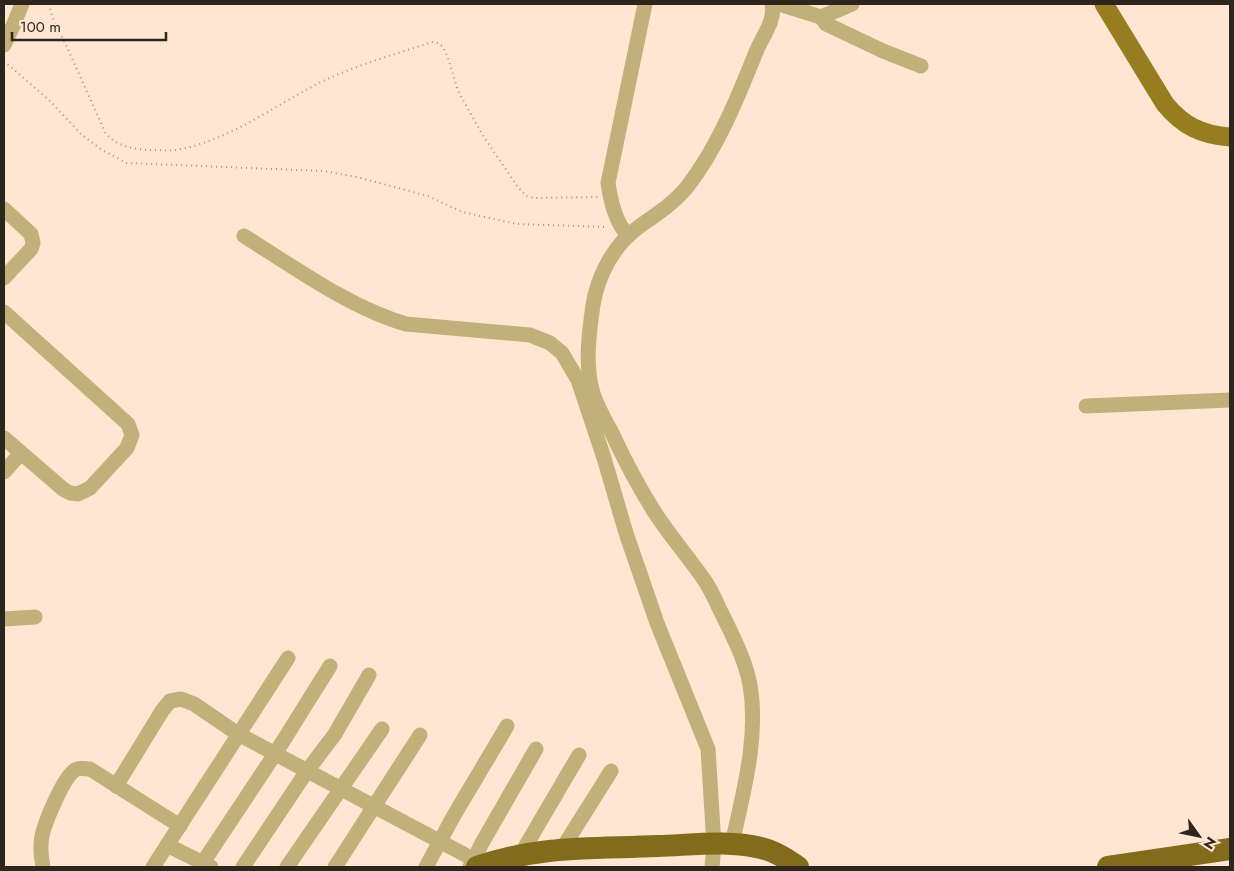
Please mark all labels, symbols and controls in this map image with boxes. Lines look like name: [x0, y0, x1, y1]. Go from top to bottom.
scale bar: [12, 10, 166, 42]
text: 100 m: [20, 16, 61, 38]
north arrow: [1174, 811, 1224, 861]
text: N: [1198, 833, 1221, 853]

